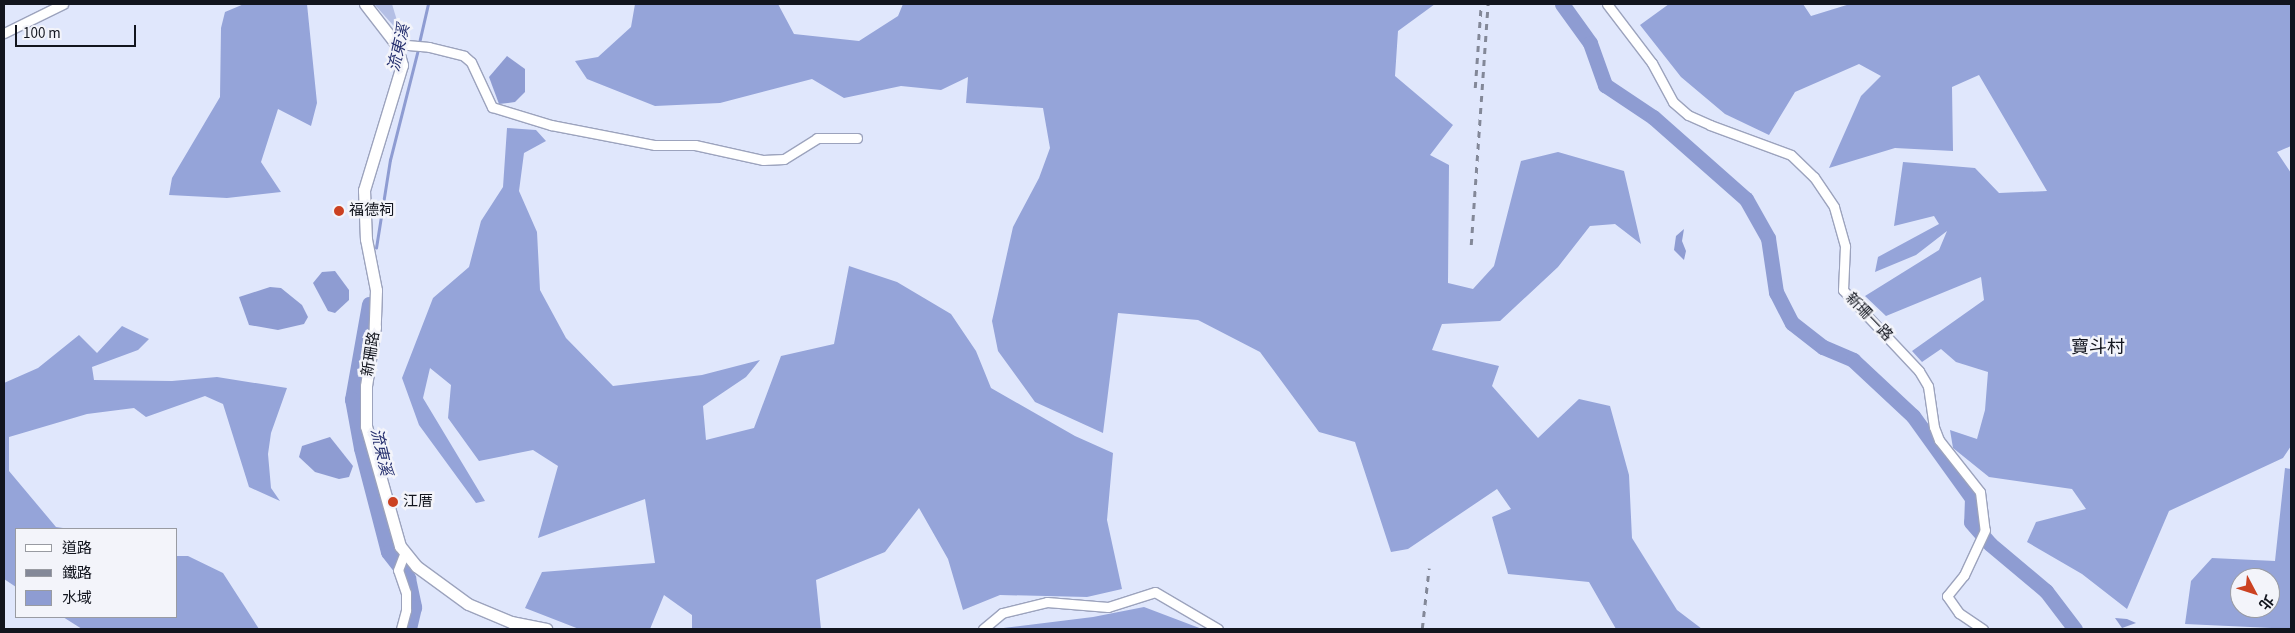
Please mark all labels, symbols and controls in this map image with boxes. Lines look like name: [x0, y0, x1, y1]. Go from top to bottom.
scale bar: [18, 15, 139, 47]
water label: 流東溪: [384, 22, 414, 74]
text: 100 m: [23, 23, 61, 44]
place label: 福德祠: [349, 202, 394, 220]
marker: 福德祠: [333, 205, 345, 217]
street label: 新珊一路: [1842, 289, 1896, 345]
street label: 新珊路: [359, 330, 383, 378]
district label: 寶斗村: [2071, 337, 2125, 359]
water label: 流東溪: [366, 426, 396, 478]
place label: 江厝: [403, 493, 433, 511]
marker: 江厝: [387, 496, 399, 508]
legend: [15, 528, 178, 618]
text: 道路: [62, 538, 92, 559]
text: 鐵路: [62, 563, 92, 584]
north arrow: [2230, 568, 2280, 618]
text: 水域: [62, 588, 92, 609]
text: 北: [2254, 590, 2278, 614]

